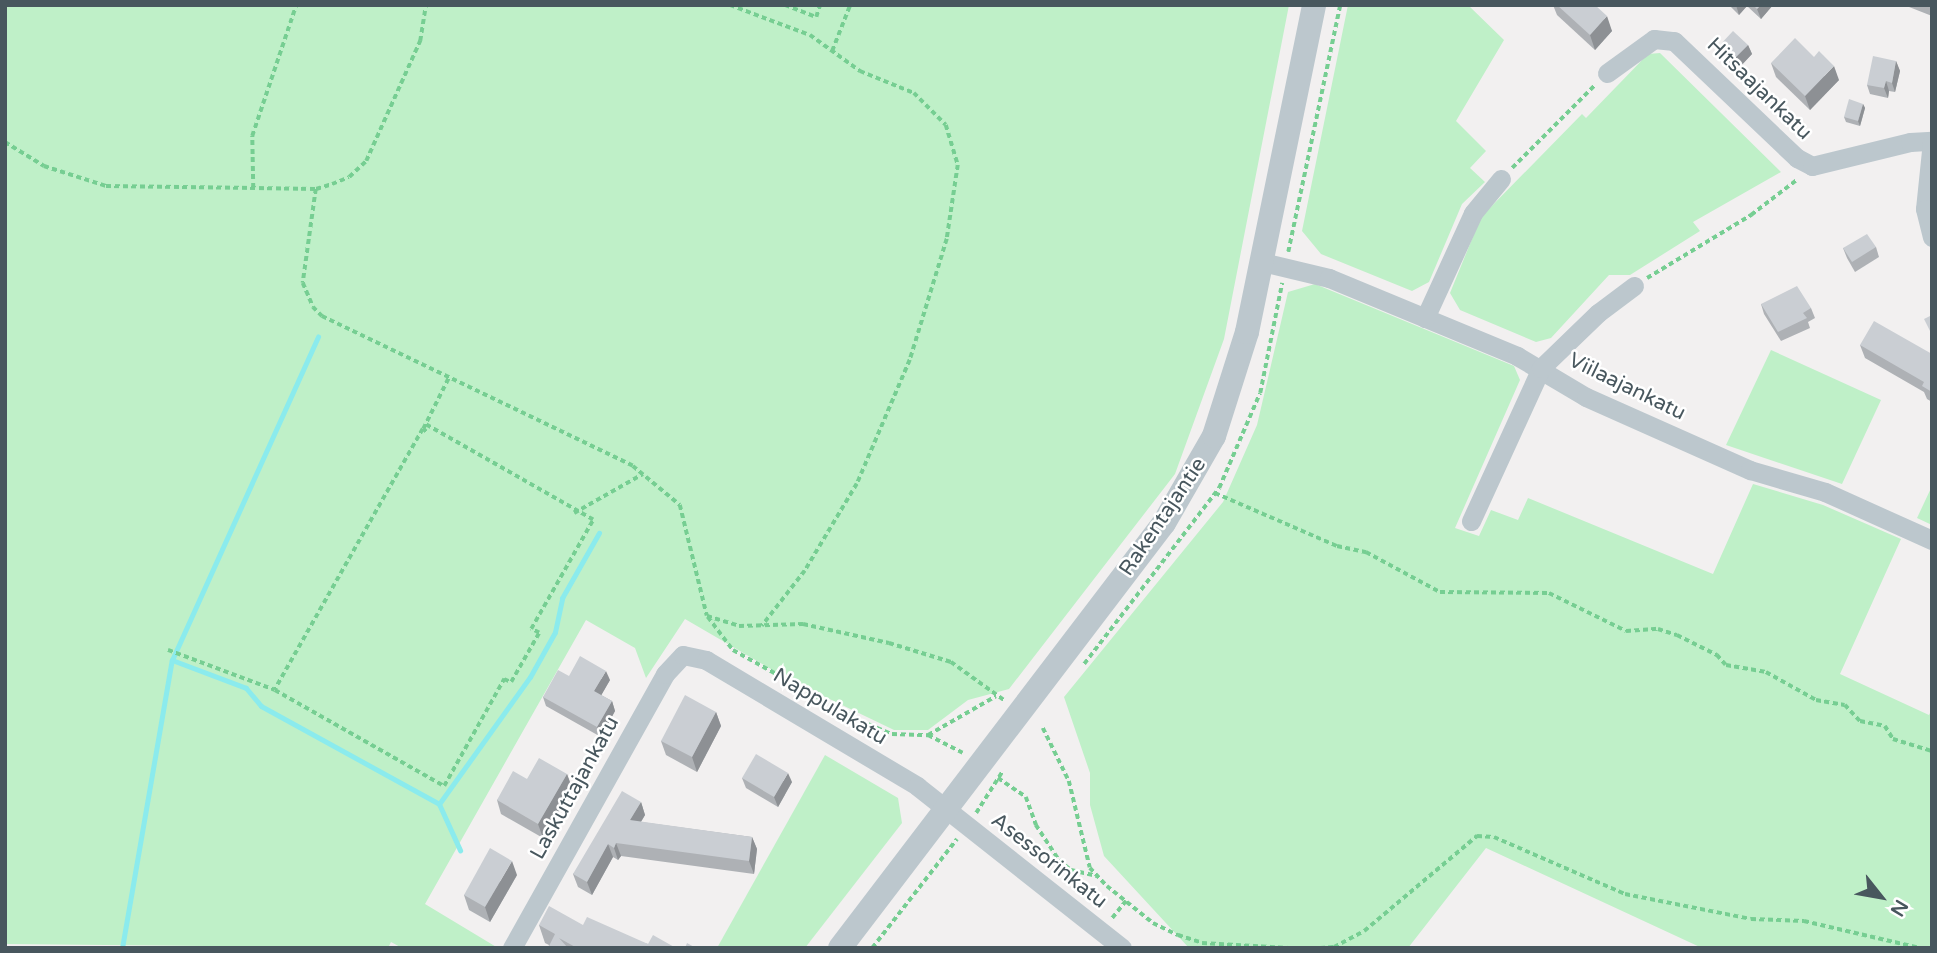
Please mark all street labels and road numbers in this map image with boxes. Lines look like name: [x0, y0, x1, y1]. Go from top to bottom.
street label: Hitsaajankatu: [1701, 33, 1817, 145]
street label: Viilaajankatu: [1564, 348, 1690, 426]
street label: Rakentajantie: [1114, 453, 1212, 581]
street label: Nappulakatu: [768, 663, 892, 751]
street label: Laskuttajankatu: [525, 712, 625, 864]
street label: Asessorinkatu: [986, 808, 1112, 914]

